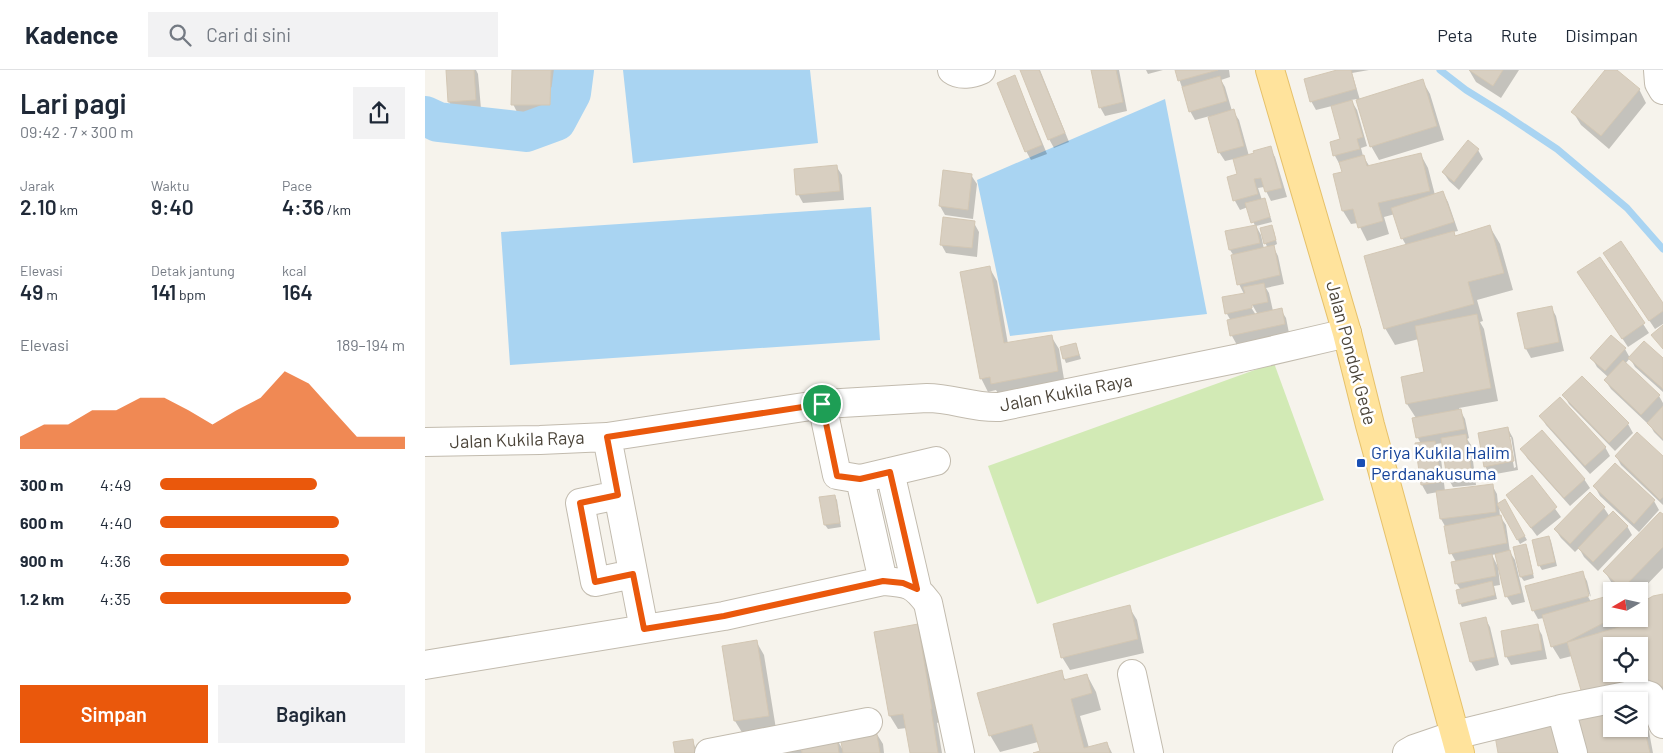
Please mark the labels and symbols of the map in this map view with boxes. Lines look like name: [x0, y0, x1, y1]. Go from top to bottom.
street label: Jalan Pondok Gede: [1322, 278, 1382, 427]
street label: Jalan Kukila Raya: [998, 368, 1134, 416]
pin: [801, 383, 843, 425]
street label: Jalan Kukila Raya: [449, 426, 585, 452]
place label: Griya Kukila Halim Perdanakusuma: [1371, 441, 1510, 484]
marker: Griya Kukila Halim Perdanakusuma: [1355, 457, 1367, 469]
north arrow: [1603, 582, 1647, 628]

